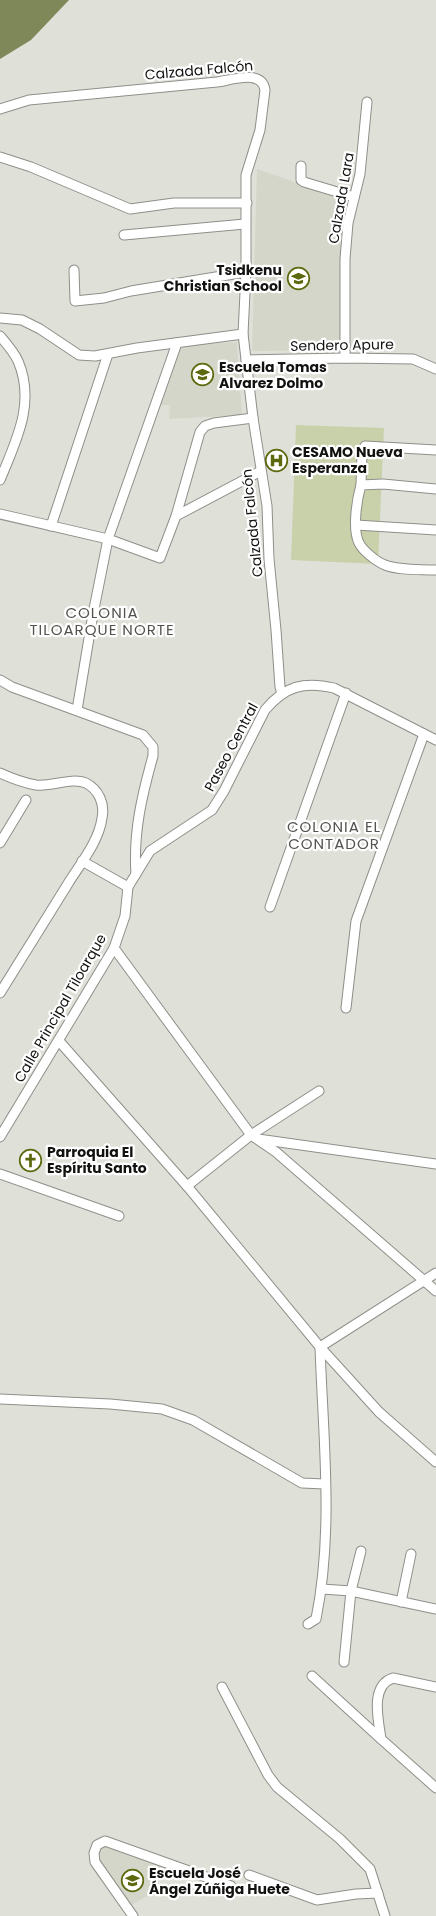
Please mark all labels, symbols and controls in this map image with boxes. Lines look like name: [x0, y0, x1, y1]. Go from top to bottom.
street label: Calzada Falcón: [144, 55, 254, 85]
street label: Calzada Lara: [323, 151, 359, 245]
place label: Tsidkenu Christian School: [164, 260, 282, 296]
school or university icon: Tsidkenu Christian School: [286, 266, 310, 290]
street label: Sendero Apure: [290, 334, 394, 356]
place label: Escuela Tomas Alvarez Dolmo: [219, 357, 327, 393]
school or university icon: Escuela Tomas Alvarez Dolmo: [191, 363, 215, 387]
place label: CESAMO Nueva Esperanza: [292, 442, 403, 478]
hospital icon: CESAMO Nueva Esperanza: [264, 448, 288, 472]
street label: Calzada Falcón: [236, 468, 268, 578]
district label: COLONIA TILOARQUE NORTE: [29, 602, 175, 640]
street label: Paseo Central: [199, 699, 263, 795]
district label: COLONIA EL CONTADOR: [287, 816, 381, 854]
street label: Calle Principal Tiloarque: [9, 930, 111, 1086]
place label: Parroquia El Espíritu Santo: [47, 1142, 147, 1178]
church icon: Parroquia El Espíritu Santo: [19, 1148, 43, 1172]
place label: Escuela José Ángel Zúñiga Huete: [149, 1863, 290, 1899]
school or university icon: Escuela José Ángel Zúñiga Huete: [121, 1869, 145, 1893]

